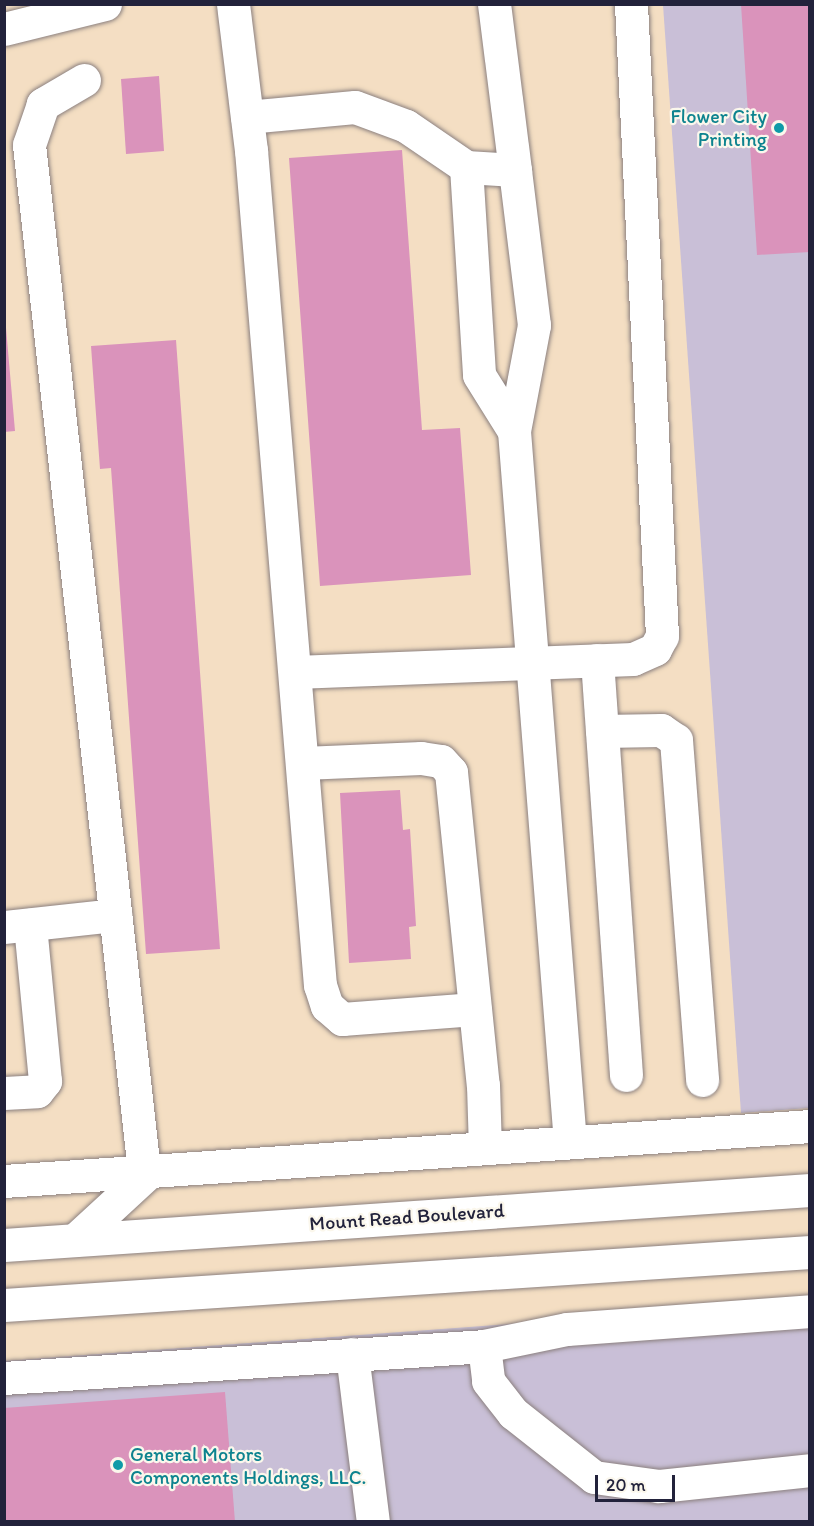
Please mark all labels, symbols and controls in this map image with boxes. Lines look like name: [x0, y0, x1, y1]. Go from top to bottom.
place label: Flower City Printing: [670, 104, 767, 151]
marker: Flower City Printing: [772, 121, 786, 135]
street label: Mount Read Boulevard: [309, 1198, 505, 1236]
place label: General Motors Components Holdings, LLC.: [130, 1442, 366, 1489]
marker: General Motors Components Holdings, LLC.: [111, 1458, 125, 1472]
scale bar: [598, 1463, 678, 1501]
text: 20 m: [606, 1474, 646, 1496]

